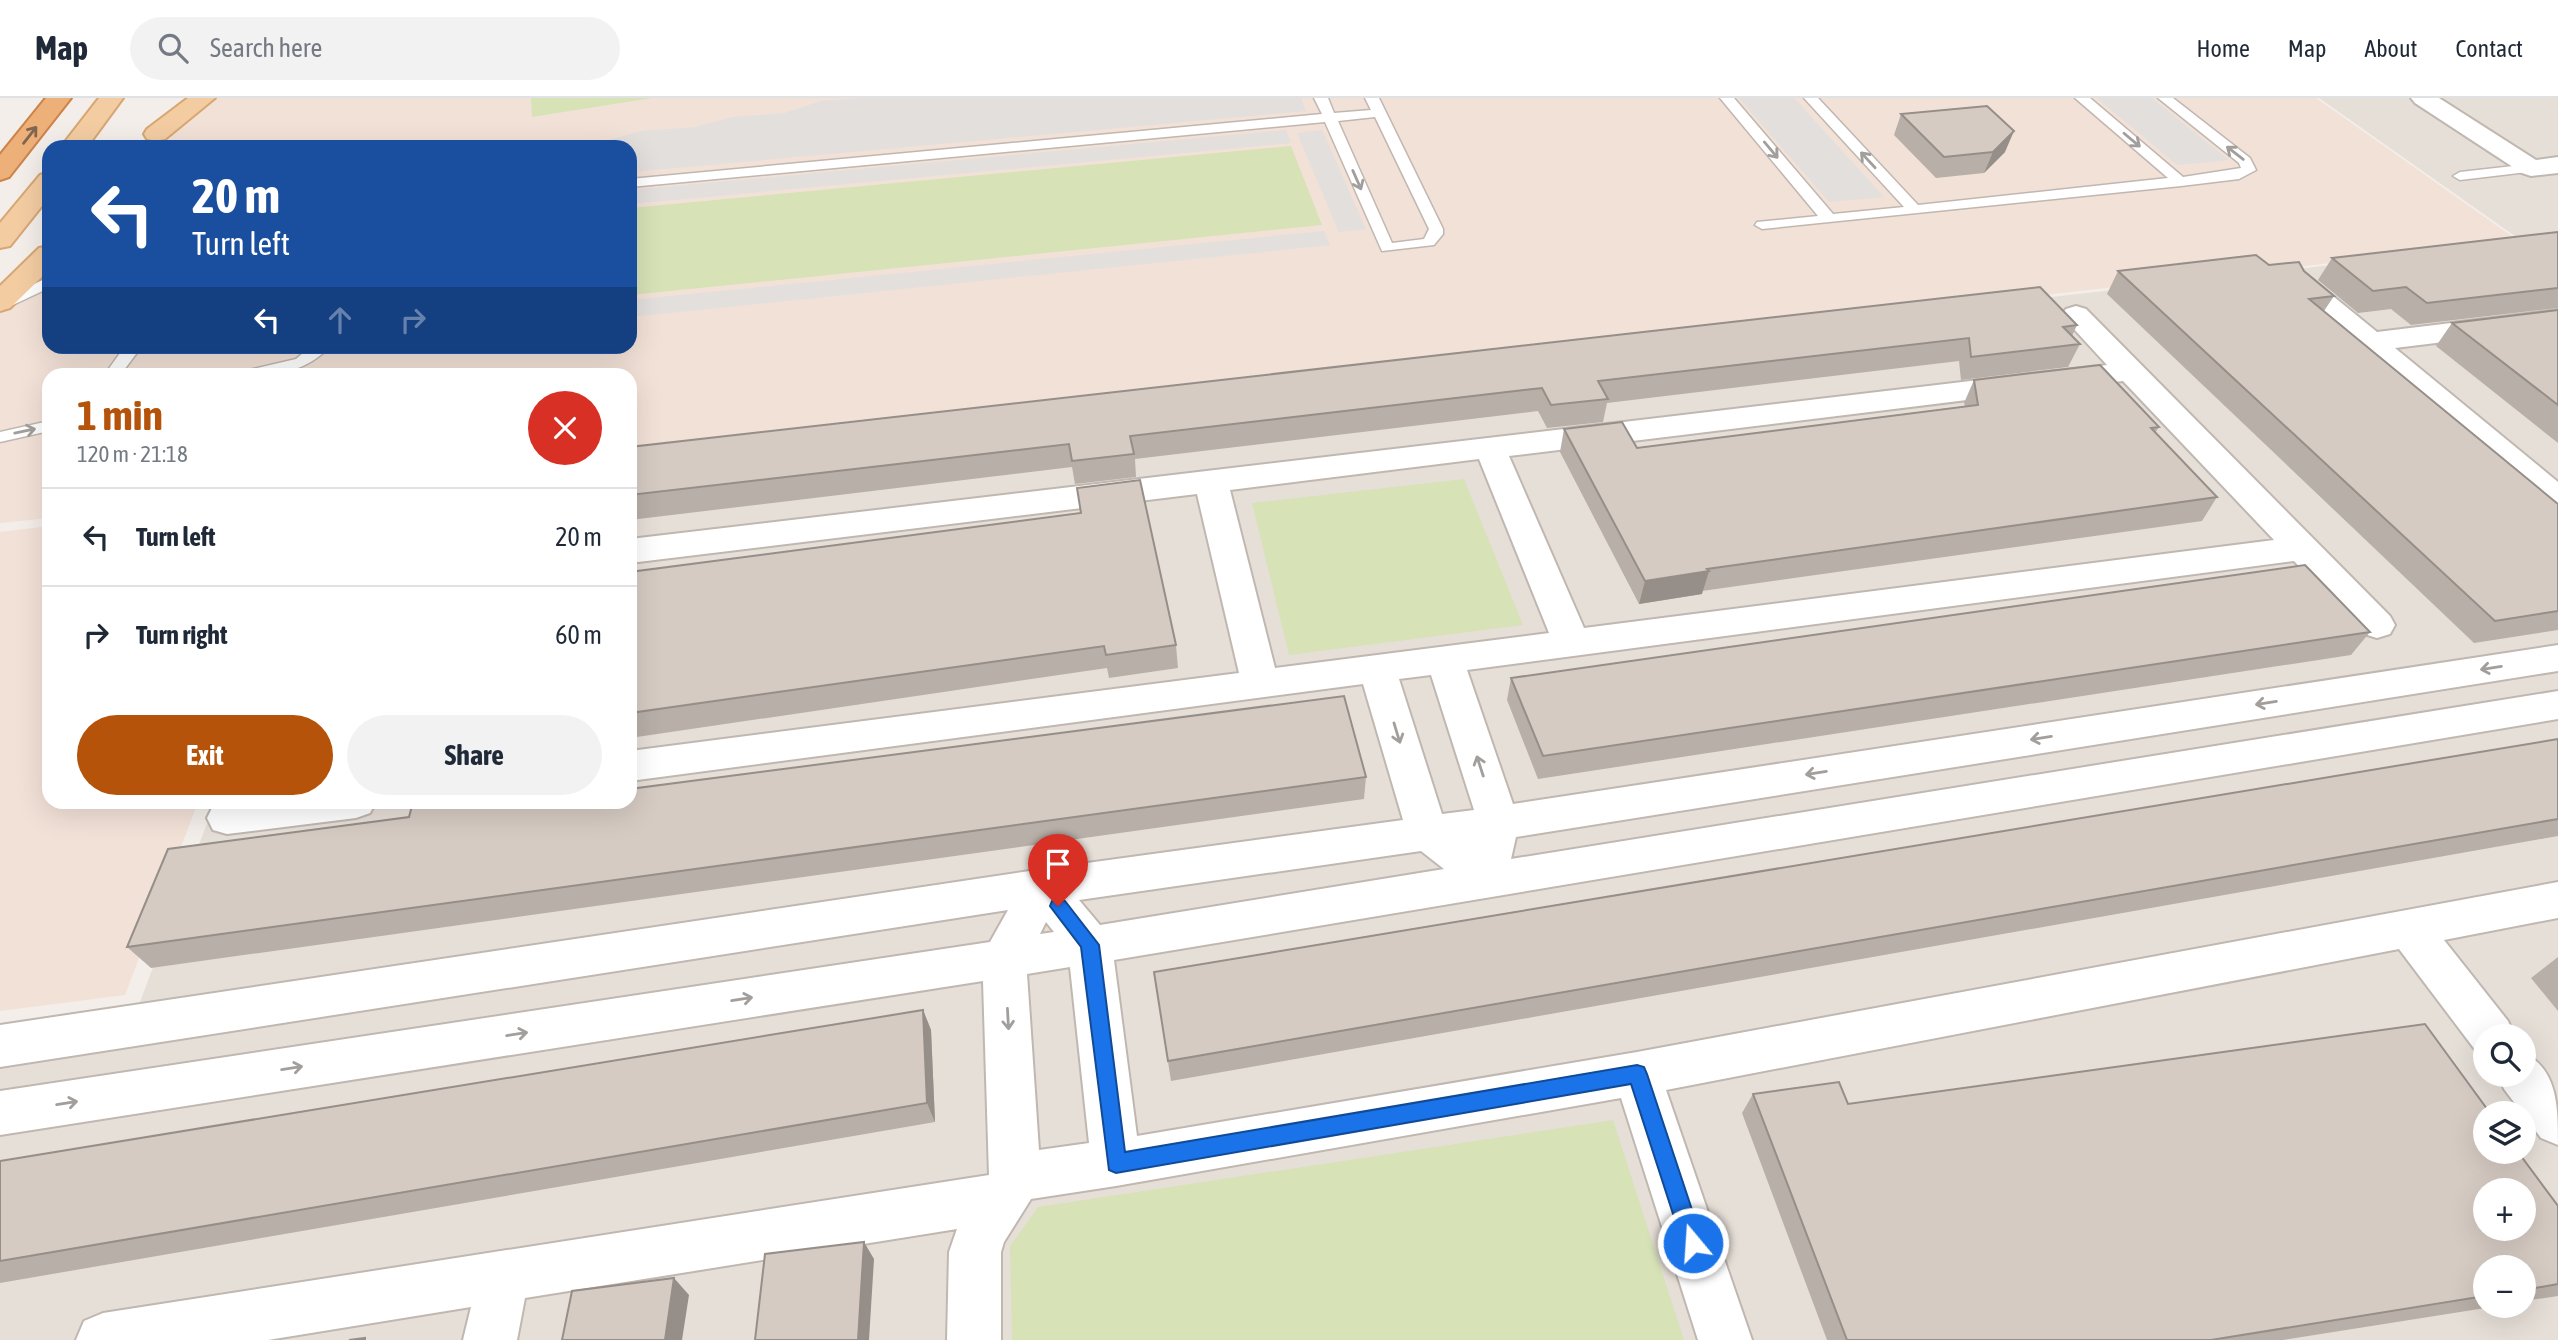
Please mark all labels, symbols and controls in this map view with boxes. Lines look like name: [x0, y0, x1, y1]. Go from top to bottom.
search box: [130, 17, 620, 80]
text: Map: [35, 29, 88, 67]
icon: search: [154, 29, 192, 67]
text: Search here: [210, 33, 322, 63]
text: Home: [2196, 35, 2250, 62]
text: Map: [2288, 35, 2326, 62]
text: About: [2364, 35, 2417, 62]
text: Contact: [2455, 35, 2523, 62]
one-way arrow: [22, 127, 38, 145]
one-way arrow: [2122, 132, 2140, 148]
one-way arrow: [1763, 141, 1779, 159]
one-way arrow: [2227, 146, 2245, 161]
one-way arrow: [1860, 152, 1877, 169]
text: 20 m: [192, 167, 280, 223]
icon: left: [77, 168, 168, 259]
one-way arrow: [1352, 169, 1365, 190]
text: Turn left: [192, 225, 290, 262]
icon: left: [248, 301, 286, 339]
icon: ahead: [321, 301, 359, 339]
icon: right: [394, 301, 432, 339]
text: 1 min: [77, 391, 163, 439]
button: close: [528, 391, 602, 465]
one-way arrow: [13, 424, 35, 437]
text: 120 m · 21:18: [77, 441, 188, 467]
icon: left: [77, 518, 115, 556]
text: Turn left: [136, 522, 216, 552]
text: 20 m: [555, 522, 602, 552]
icon: right: [77, 616, 115, 654]
text: Turn right: [136, 620, 227, 650]
text: 60 m: [555, 620, 602, 650]
one-way arrow: [2480, 662, 2502, 675]
one-way arrow: [2255, 697, 2278, 710]
button: Exit: [77, 715, 333, 795]
button: Share: [347, 715, 602, 795]
one-way arrow: [1391, 722, 1404, 744]
one-way arrow: [2030, 732, 2053, 745]
one-way arrow: [1473, 755, 1486, 777]
one-way arrow: [1805, 767, 1828, 780]
pin: [1028, 834, 1088, 906]
icon: arrive: [1039, 845, 1077, 883]
one-way arrow: [730, 992, 753, 1005]
one-way arrow: [1001, 1007, 1014, 1030]
map controls: [2473, 1024, 2536, 1318]
button: search: [2473, 1024, 2536, 1087]
one-way arrow: [505, 1027, 528, 1040]
one-way arrow: [280, 1062, 303, 1075]
one-way arrow: [56, 1096, 78, 1109]
button: layers: [2473, 1101, 2536, 1164]
button: +: [2473, 1178, 2536, 1241]
position arrow: [1656, 1206, 1730, 1280]
button: −: [2473, 1255, 2536, 1318]

